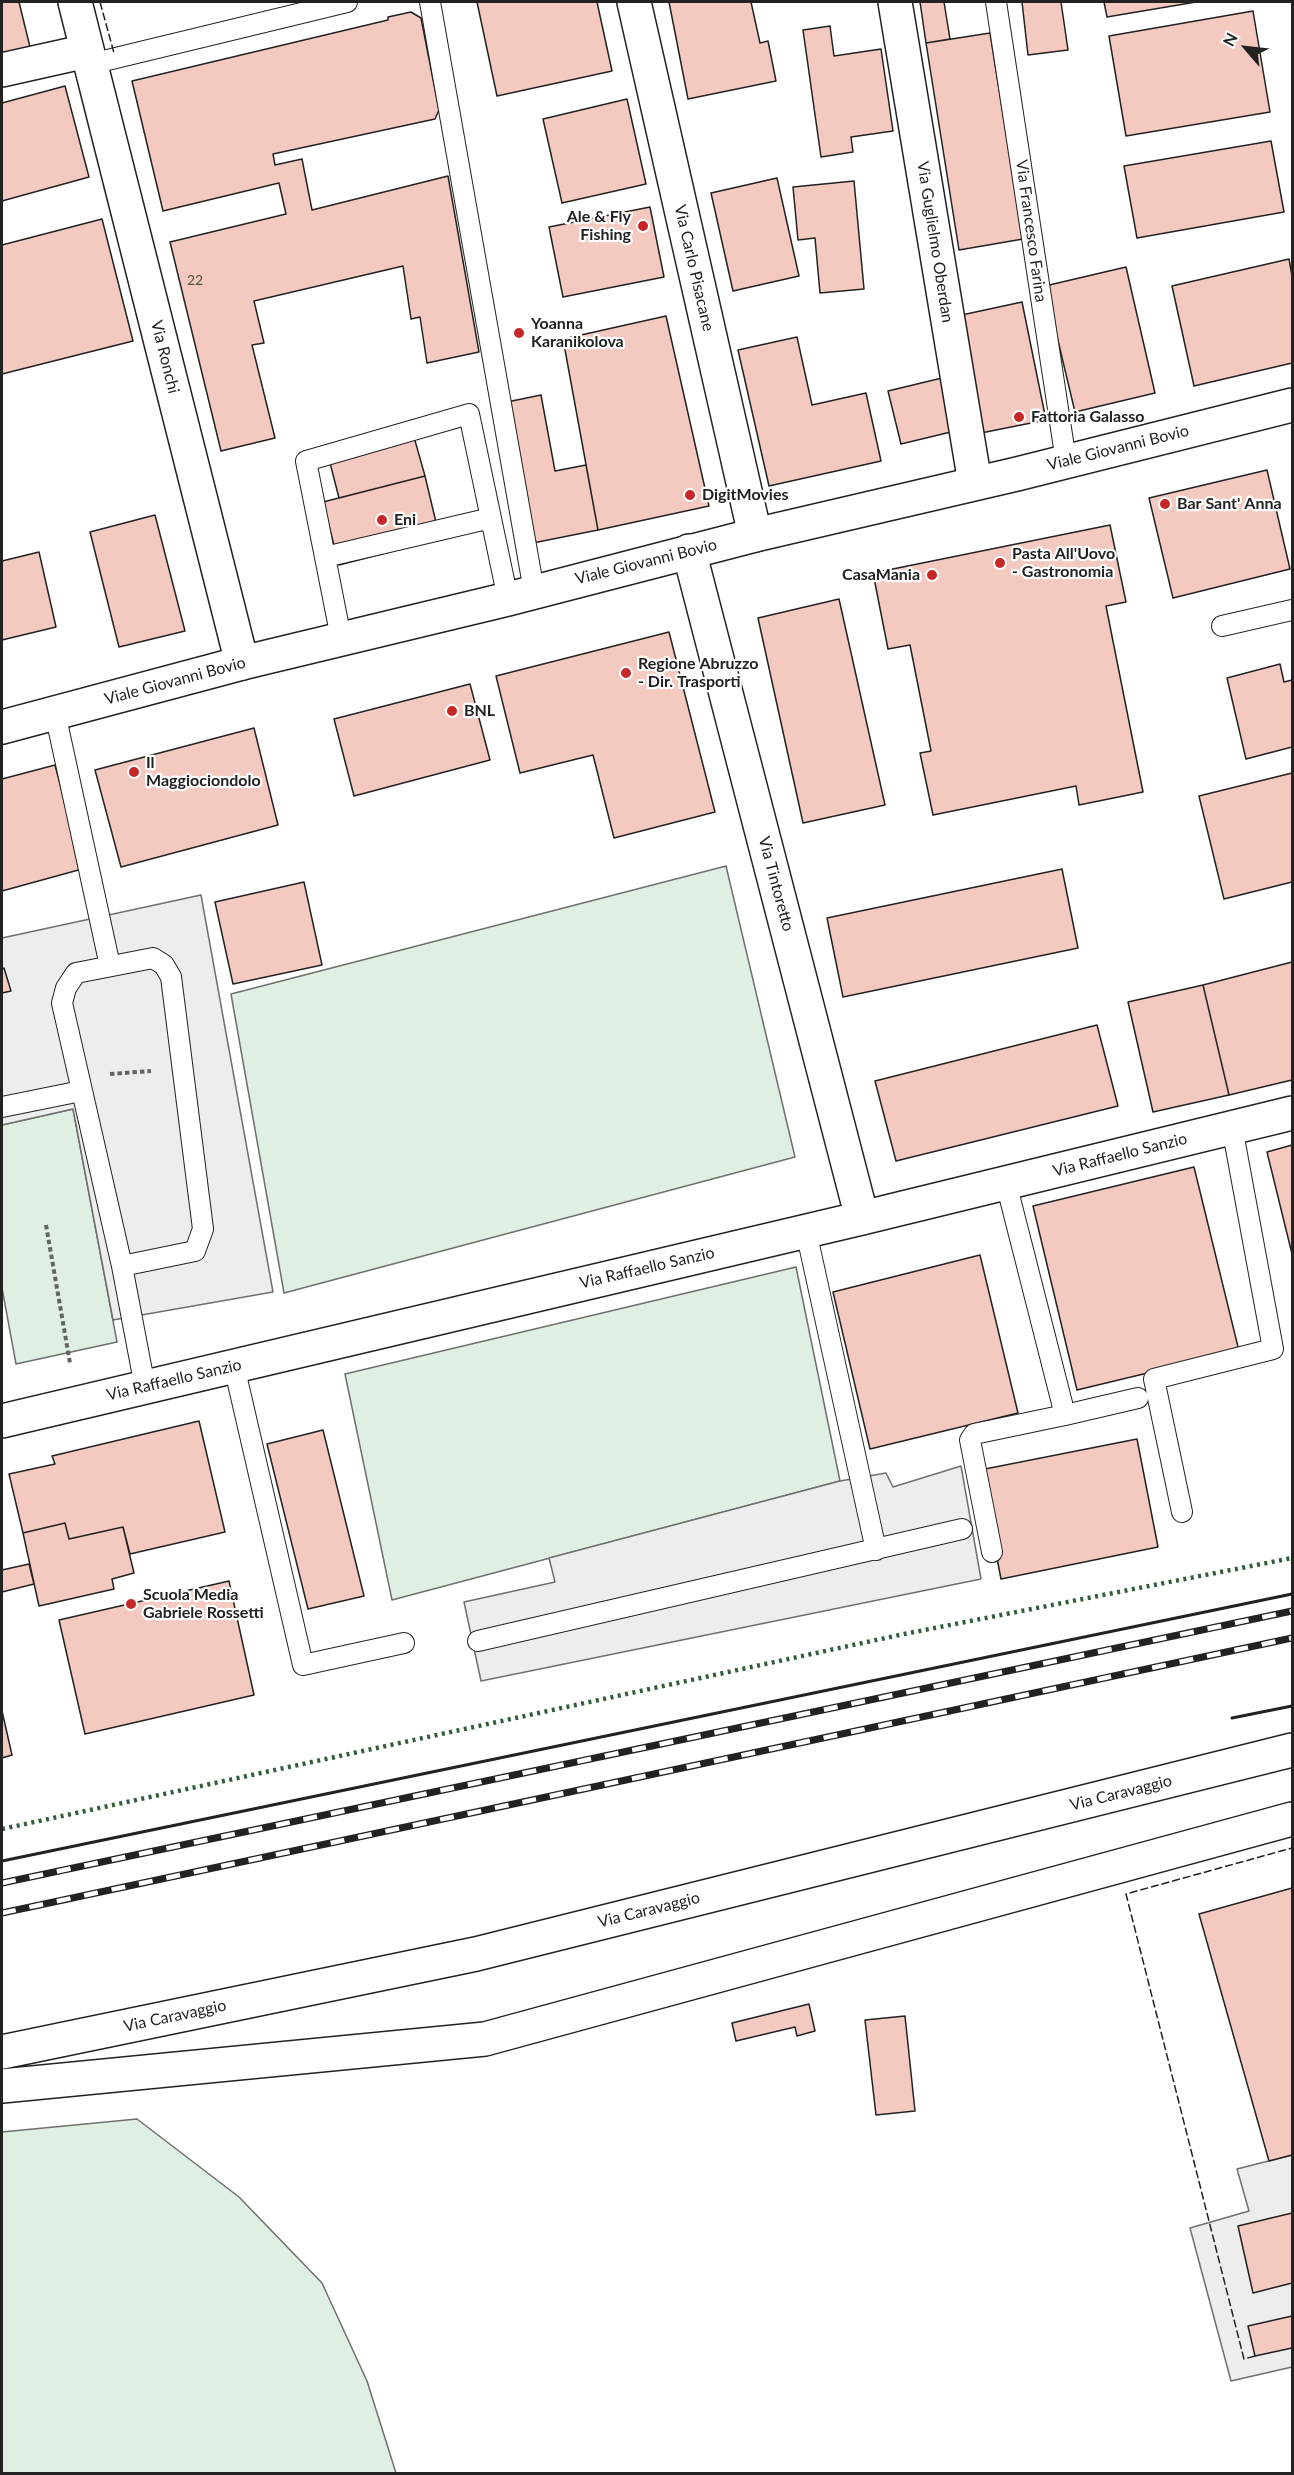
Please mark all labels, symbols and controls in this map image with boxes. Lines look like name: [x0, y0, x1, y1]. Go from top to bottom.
north arrow: [1216, 18, 1276, 78]
text: N: [1218, 29, 1241, 49]
street label: Via Francesco Farina: [1012, 159, 1050, 303]
street label: Via Guglielmo Oberdan: [913, 160, 957, 324]
street label: Via Carlo Pisacane: [670, 203, 718, 333]
place label: Ale & Fly Fishing: [567, 207, 631, 245]
marker: Ale & Fly Fishing: [636, 219, 650, 233]
house number: 22: [187, 272, 203, 288]
place label: Yoanna Karanikolova: [531, 314, 624, 352]
street label: Via Ronchi: [147, 318, 183, 396]
marker: Yoanna Karanikolova: [512, 326, 526, 340]
place label: Fattoria Galasso: [1031, 407, 1144, 427]
marker: Fattoria Galasso: [1012, 410, 1026, 424]
street label: Viale Giovanni Bovio: [1045, 421, 1191, 475]
place label: DigitMovies: [702, 485, 788, 505]
marker: DigitMovies: [683, 488, 697, 502]
place label: Bar Sant' Anna: [1177, 494, 1282, 514]
marker: Bar Sant' Anna: [1158, 497, 1172, 511]
place label: Eni: [394, 510, 416, 530]
marker: Eni: [375, 513, 389, 527]
street label: Viale Giovanni Bovio: [573, 535, 719, 589]
place label: Pasta All'Uovo - Gastronomia: [1012, 544, 1115, 582]
marker: Pasta All'Uovo - Gastronomia: [993, 556, 1007, 570]
place label: CasaMania: [842, 565, 920, 585]
marker: CasaMania: [925, 568, 939, 582]
street label: Viale Giovanni Bovio: [102, 653, 248, 709]
place label: Regione Abruzzo - Dir. Trasporti: [638, 654, 758, 692]
marker: Regione Abruzzo - Dir. Trasporti: [619, 666, 633, 680]
place label: BNL: [464, 701, 495, 721]
marker: BNL: [445, 704, 459, 718]
place label: Il Maggiociondolo: [146, 753, 261, 791]
marker: Il Maggiociondolo: [127, 765, 141, 779]
street label: Via Tintoretto: [754, 834, 798, 934]
street label: Via Raffaello Sanzio: [1051, 1129, 1189, 1181]
street label: Via Raffaello Sanzio: [578, 1243, 716, 1293]
street label: Via Raffaello Sanzio: [105, 1355, 243, 1405]
place label: Scuola Media Gabriele Rossetti: [143, 1585, 264, 1623]
marker: Scuola Media Gabriele Rossetti: [124, 1597, 138, 1611]
street label: Via Caravaggio: [1068, 1771, 1174, 1815]
street label: Via Caravaggio: [596, 1888, 702, 1932]
street label: Via Caravaggio: [122, 1996, 228, 2036]

